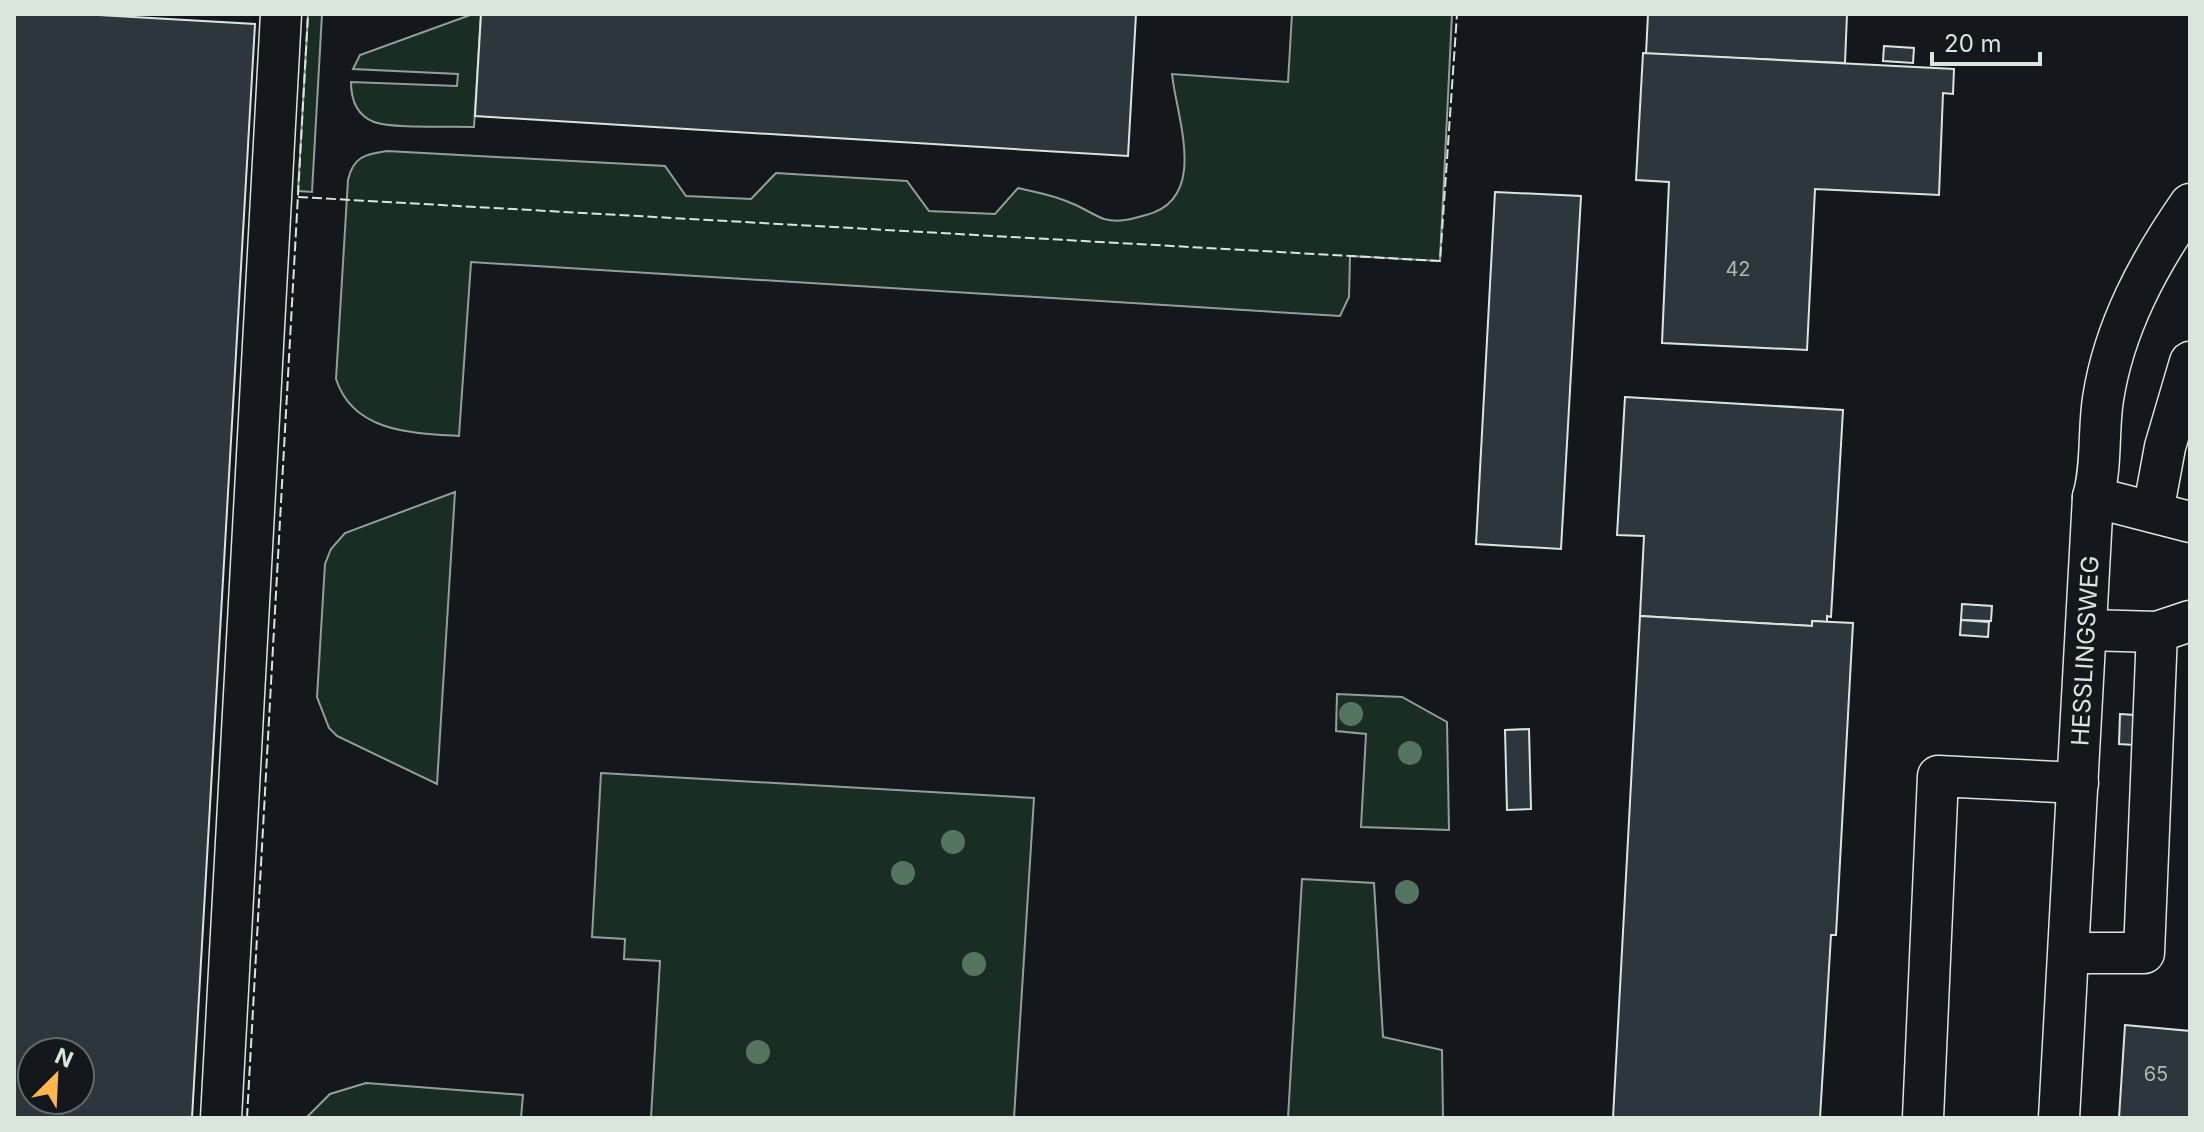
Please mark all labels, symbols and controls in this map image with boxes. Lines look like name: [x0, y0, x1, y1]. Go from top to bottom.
scale bar: [1932, 16, 2040, 66]
text: 20 m: [1944, 29, 2002, 58]
house number: 42: [1725, 257, 1751, 281]
street label: HESSLINGSWEG: [2065, 555, 2104, 747]
north arrow: [16, 1036, 96, 1116]
text: N: [51, 1042, 77, 1073]
house number: 65: [2144, 1062, 2168, 1086]

